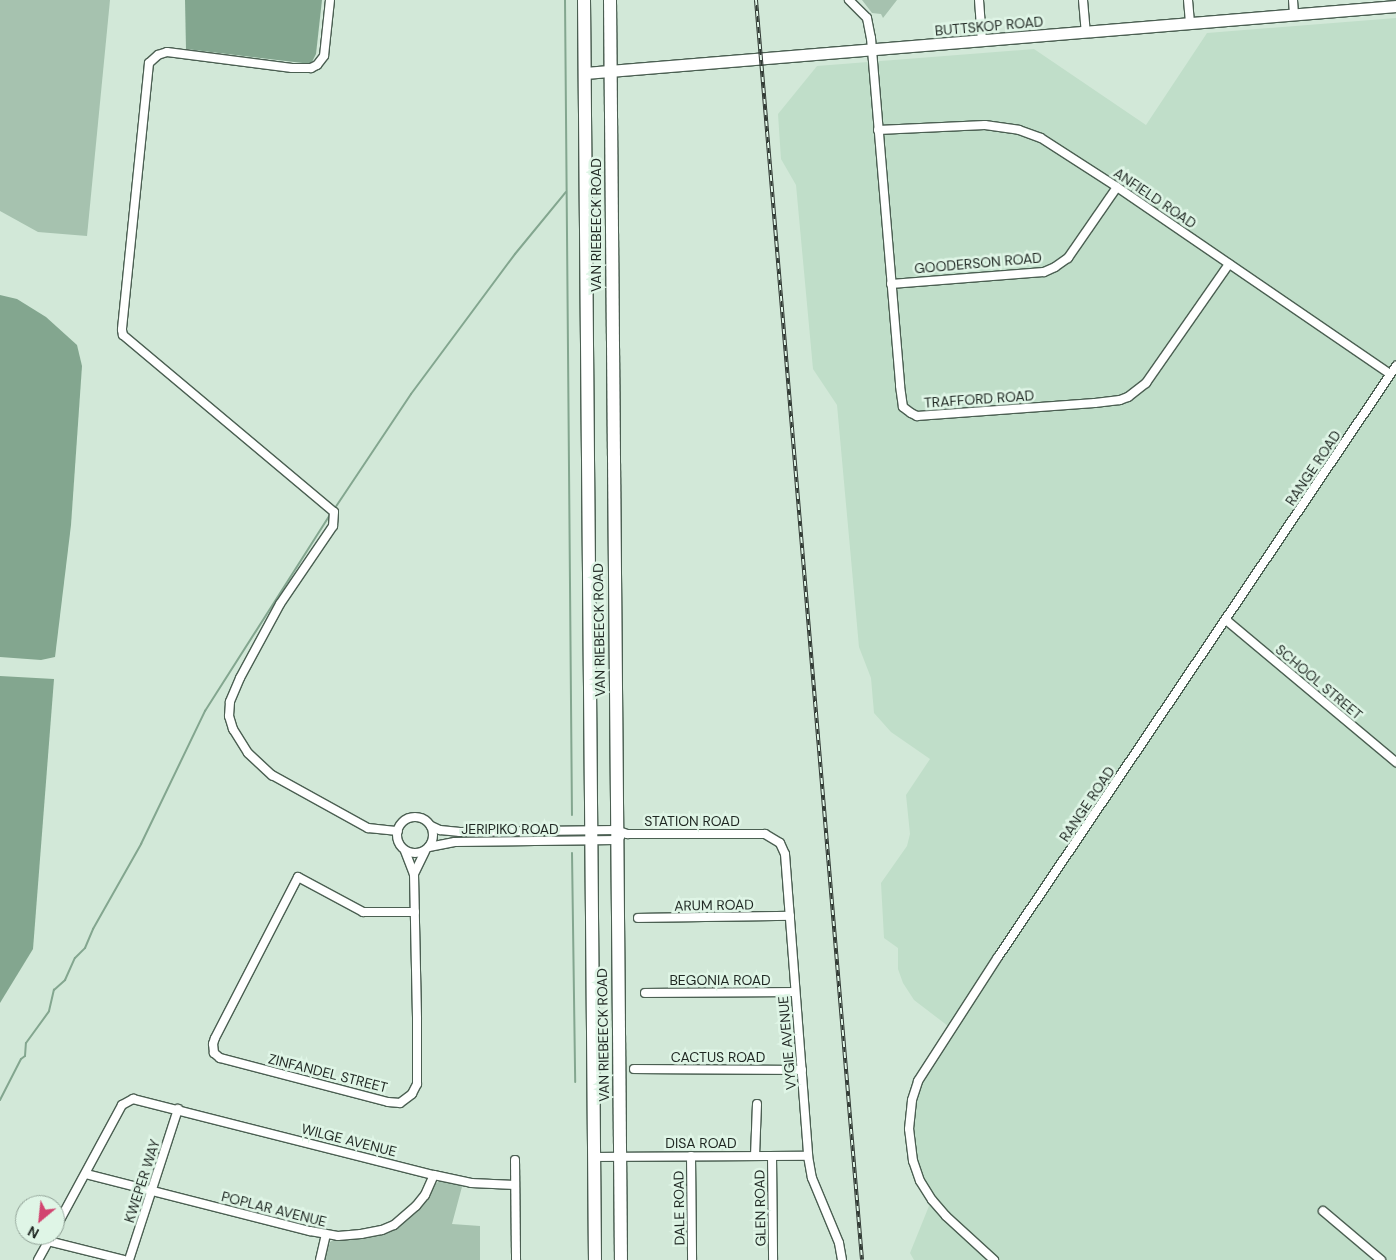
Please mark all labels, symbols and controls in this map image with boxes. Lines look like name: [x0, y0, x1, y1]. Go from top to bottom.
street label: BUTTSKOP ROAD: [934, 13, 1044, 39]
street label: VAN RIEBEECK ROAD: [588, 158, 604, 292]
street label: ANFIELD ROAD: [1111, 164, 1199, 232]
street label: GOODERSON ROAD: [914, 249, 1042, 277]
street label: TRAFFORD ROAD: [923, 387, 1035, 411]
street label: RANGE ROAD: [1282, 427, 1344, 509]
street label: VAN RIEBEECK ROAD: [589, 563, 609, 697]
street label: SCHOOL STREET: [1272, 641, 1366, 723]
street label: RANGE ROAD: [1056, 763, 1118, 845]
street label: STATION ROAD: [644, 813, 740, 829]
street label: JERIPIKO ROAD: [461, 821, 559, 837]
street label: ARUM ROAD: [674, 896, 754, 914]
street label: VAN RIEBEECK ROAD: [593, 968, 613, 1102]
street label: BEGONIA ROAD: [669, 972, 771, 988]
street label: VYGIE AVENUE: [775, 995, 799, 1091]
street label: CACTUS ROAD: [671, 1049, 765, 1065]
street label: ZINFANDEL STREET: [267, 1050, 389, 1096]
street label: WILGE AVENUE: [300, 1120, 398, 1160]
street label: DISA ROAD: [665, 1135, 737, 1151]
street label: KWEPER WAY: [121, 1137, 163, 1225]
street label: GLEN ROAD: [751, 1170, 769, 1246]
street label: DALE ROAD: [670, 1171, 688, 1245]
street label: POPLAR AVENUE: [220, 1188, 328, 1230]
north arrow: [15, 1195, 65, 1245]
text: N: [25, 1222, 42, 1243]

